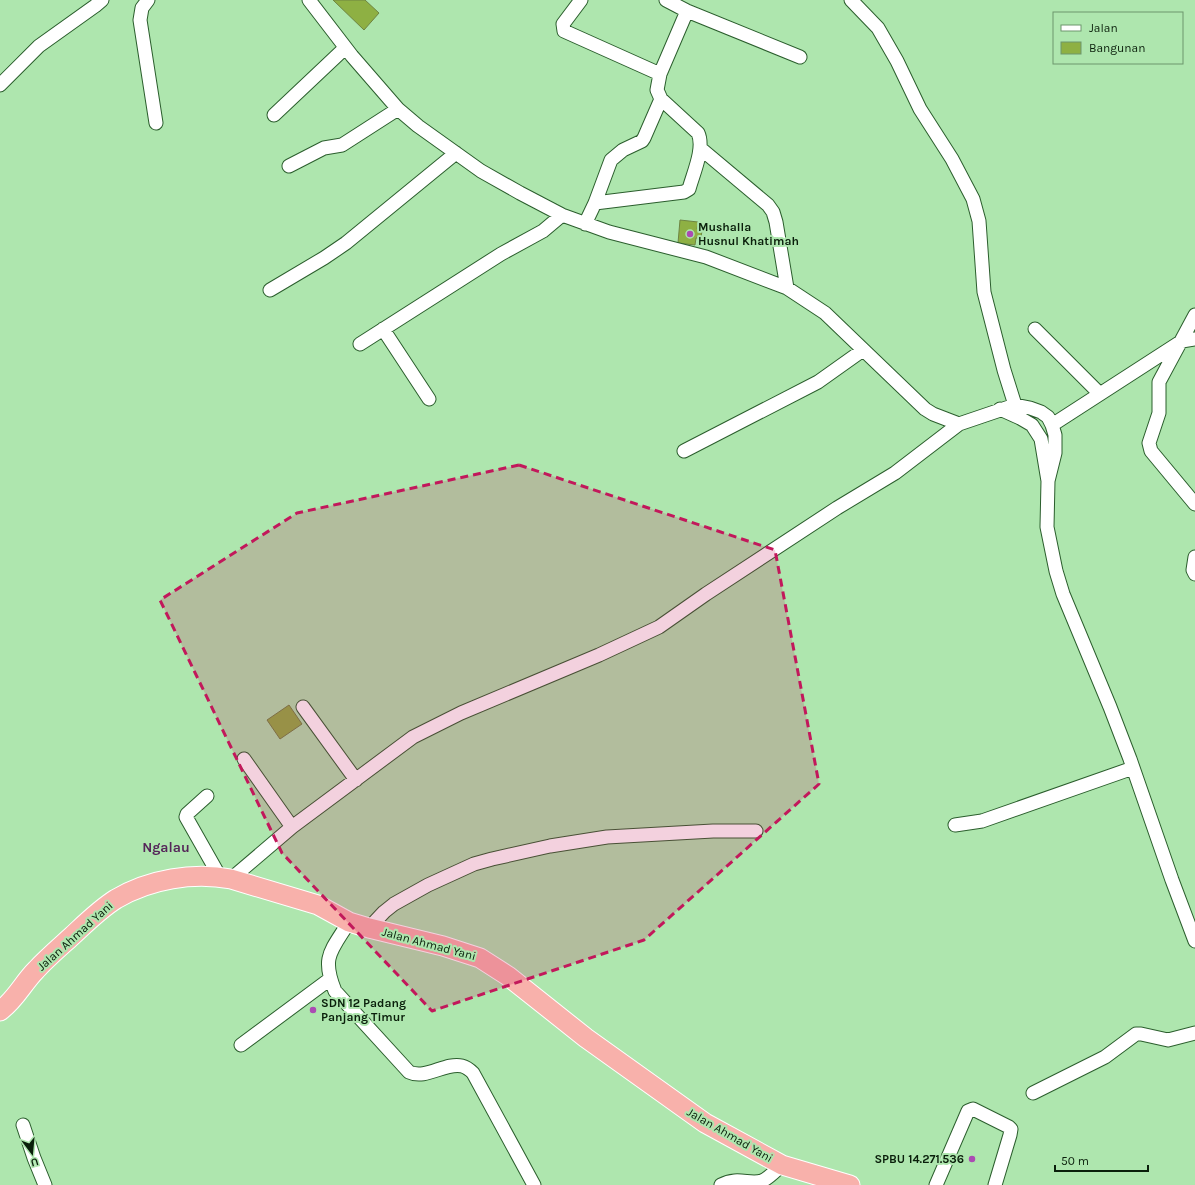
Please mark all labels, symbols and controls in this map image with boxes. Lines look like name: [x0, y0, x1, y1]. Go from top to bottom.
legend: [1053, 12, 1183, 64]
text: Jalan: [1089, 21, 1118, 35]
text: Bangunan: [1089, 41, 1145, 55]
place label: Mushalla Husnul Khatimah: [698, 220, 799, 248]
marker: Mushalla Husnul Khatimah: [685, 229, 695, 239]
district label: Ngalau: [142, 839, 190, 856]
street label: Jalan Ahmad Yani: [34, 898, 116, 974]
street label: Jalan Ahmad Yani: [380, 925, 478, 963]
place label: SDN 12 Padang Panjang Timur: [321, 996, 406, 1024]
marker: SDN 12 Padang Panjang Timur: [308, 1005, 318, 1015]
street label: Jalan Ahmad Yani: [685, 1105, 775, 1165]
north arrow: [12, 1133, 52, 1173]
scale bar: [1055, 1147, 1148, 1173]
place label: SPBU 14.271.536: [874, 1152, 964, 1166]
marker: SPBU 14.271.536: [967, 1154, 977, 1164]
text: 50 m: [1061, 1154, 1089, 1168]
text: U: [29, 1155, 40, 1169]

